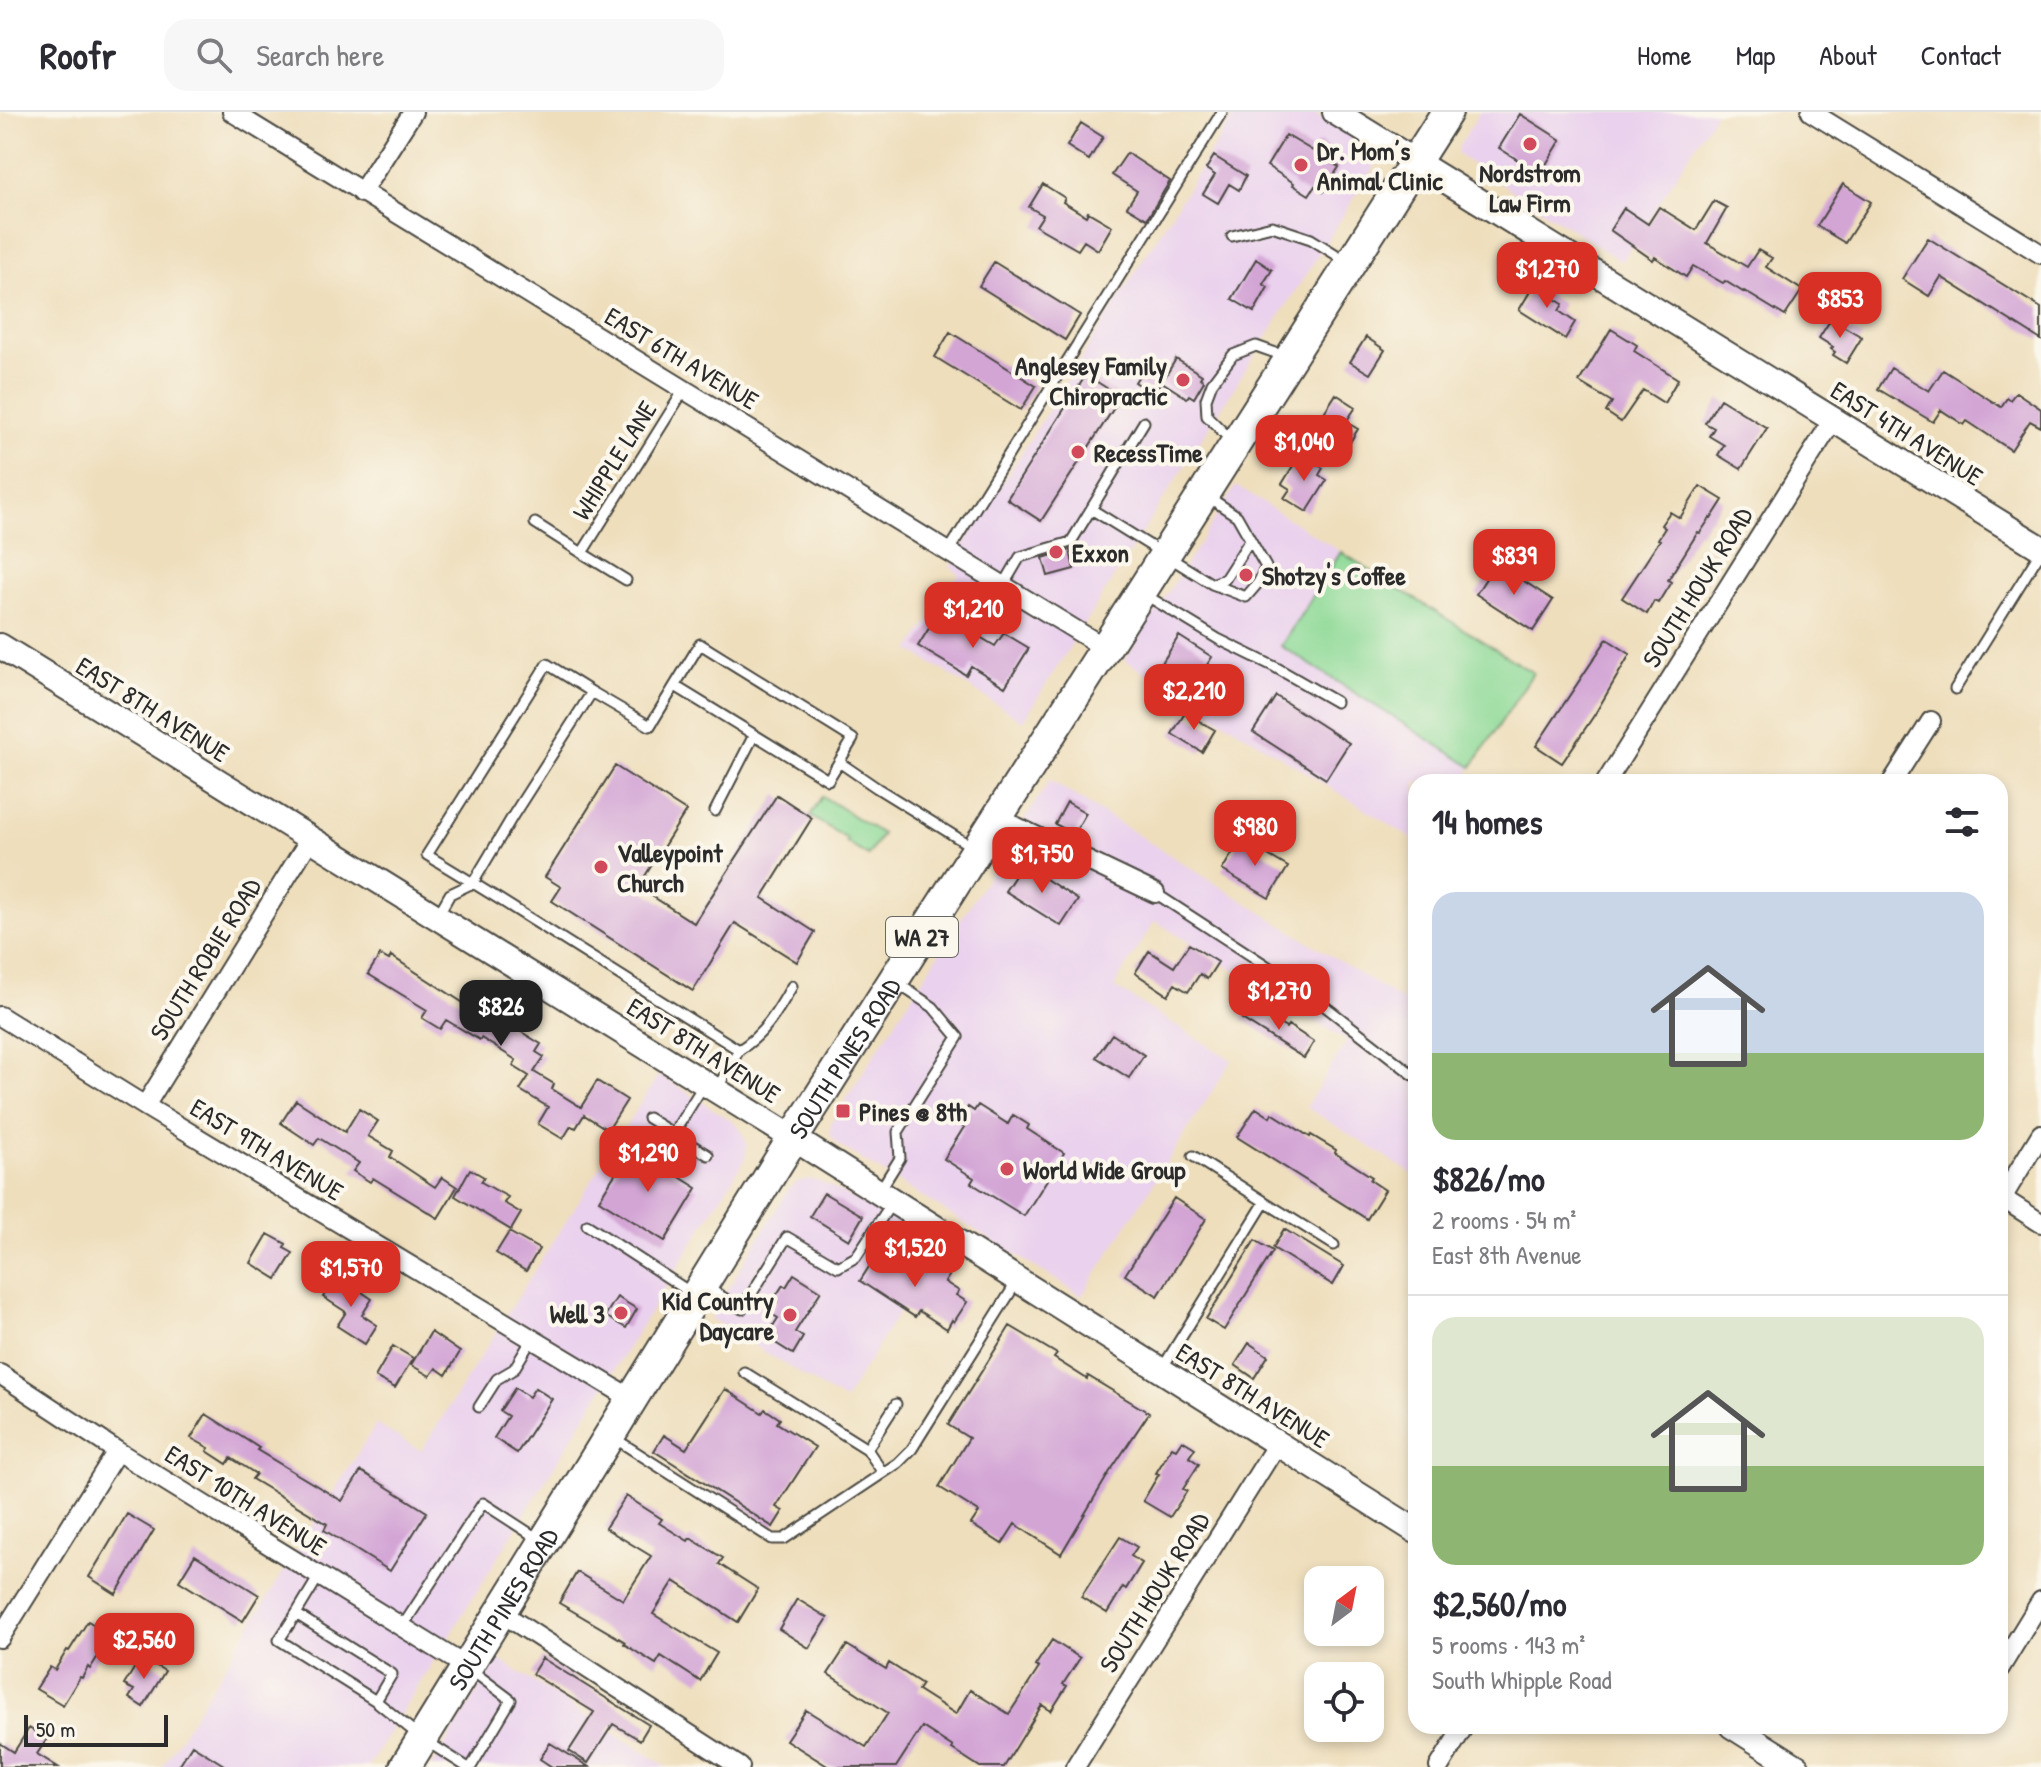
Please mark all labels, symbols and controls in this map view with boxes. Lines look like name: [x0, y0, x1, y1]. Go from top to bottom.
search box: [164, 19, 724, 91]
text: Roofr: [40, 29, 116, 81]
icon: search: [192, 33, 236, 77]
text: Search here: [256, 35, 384, 75]
text: Home: [1637, 36, 1692, 74]
text: Map: [1736, 36, 1775, 74]
text: About: [1819, 36, 1877, 74]
text: Contact: [1921, 36, 2001, 74]
place label: Dr. Mom’s Animal Clinic: [1317, 133, 1444, 198]
marker: Nordstrom Law Firm: [1521, 135, 1539, 153]
place label: Nordstrom Law Firm: [1479, 155, 1581, 220]
marker: Dr. Mom’s Animal Clinic: [1292, 156, 1310, 174]
pin: $1,270: [1482, 242, 1612, 310]
text: $1,270: [1515, 250, 1579, 285]
pin: $853: [1793, 272, 1887, 340]
text: $853: [1816, 280, 1864, 315]
street label: EAST 6TH AVENUE: [599, 298, 766, 418]
place label: Anglesey Family Chiropractic: [1015, 348, 1168, 414]
marker: Anglesey Family Chiropractic: [1174, 371, 1192, 389]
street label: EAST 4TH AVENUE: [1824, 372, 1990, 494]
street label: WHIPPLE LANE: [564, 393, 665, 526]
pin: $1,040: [1239, 415, 1369, 483]
text: $1,040: [1274, 423, 1334, 458]
place label: RecessTime: [1094, 435, 1203, 470]
marker: RecessTime: [1069, 443, 1087, 461]
street label: SOUTH HOUK ROAD: [1634, 500, 1761, 674]
pin: $839: [1467, 529, 1561, 597]
place label: Exxon: [1072, 535, 1129, 570]
text: $839: [1491, 537, 1537, 572]
marker: Exxon: [1047, 543, 1065, 561]
place label: Shotzy's Coffee: [1262, 558, 1406, 594]
marker: Shotzy's Coffee: [1237, 566, 1255, 584]
pin: $1,210: [908, 582, 1038, 650]
text: $1,210: [942, 590, 1004, 625]
street label: EAST 8TH AVENUE: [70, 648, 237, 770]
pin: $2,210: [1129, 664, 1259, 732]
text: $2,210: [1162, 672, 1226, 707]
text: 14 homes: [1432, 799, 1543, 845]
pin: $980: [1208, 800, 1302, 868]
icon: filters: [1940, 800, 1984, 844]
text: $980: [1232, 808, 1278, 843]
pin: $1,750: [977, 827, 1107, 895]
place label: Valleypoint Church: [617, 835, 724, 900]
text: $1,750: [1010, 835, 1074, 870]
marker: Valleypoint Church: [592, 858, 610, 876]
street label: SOUTH ROBIE ROAD: [141, 871, 269, 1047]
road number: WA 27: [886, 917, 958, 957]
icon: home: [1636, 944, 1780, 1088]
pin: $1,270: [1214, 964, 1344, 1032]
street label: SOUTH PINES ROAD: [780, 970, 909, 1145]
text: $1,270: [1247, 972, 1311, 1007]
pin: $826: [454, 980, 548, 1048]
text: $826: [478, 988, 524, 1023]
street label: EAST 8TH AVENUE: [621, 989, 788, 1111]
street label: EAST 9TH AVENUE: [184, 1090, 350, 1209]
place label: Pines @ 8th: [859, 1094, 967, 1129]
marker: Pines @ 8th: [834, 1102, 852, 1120]
pin: $1,290: [583, 1126, 713, 1194]
text: $1,290: [617, 1134, 679, 1169]
place label: World Wide Group: [1023, 1152, 1186, 1188]
text: $826/mo: [1432, 1156, 1545, 1202]
marker: World Wide Group: [998, 1160, 1016, 1178]
text: 2 rooms · 54 m²: [1432, 1202, 1576, 1237]
pin: $1,520: [850, 1221, 980, 1289]
text: $1,520: [884, 1229, 946, 1264]
text: East 8th Avenue: [1432, 1237, 1582, 1272]
pin: $1,570: [286, 1241, 416, 1309]
text: $1,570: [319, 1249, 383, 1284]
place label: Kid Country Daycare: [662, 1283, 775, 1349]
place label: Well 3: [550, 1296, 605, 1331]
marker: Well 3: [612, 1304, 630, 1322]
marker: Kid Country Daycare: [781, 1306, 799, 1324]
street label: EAST 8TH AVENUE: [1170, 1334, 1337, 1456]
icon: home: [1636, 1369, 1780, 1513]
street label: EAST 10TH AVENUE: [159, 1436, 334, 1564]
street label: SOUTH HOUK ROAD: [1091, 1505, 1218, 1679]
street label: SOUTH PINES ROAD: [439, 1521, 566, 1696]
north arrow: [1304, 1566, 1384, 1646]
map controls: [1304, 1566, 1384, 1742]
text: $2,560/mo: [1432, 1581, 1566, 1627]
pin: $2,560: [79, 1613, 209, 1681]
text: $2,560: [112, 1621, 176, 1656]
text: 5 rooms · 143 m²: [1432, 1627, 1585, 1662]
button: locate: [1304, 1662, 1384, 1742]
text: South Whipple Road: [1432, 1662, 1612, 1697]
scale bar: [24, 1711, 168, 1747]
text: 50 m: [36, 1714, 75, 1744]

